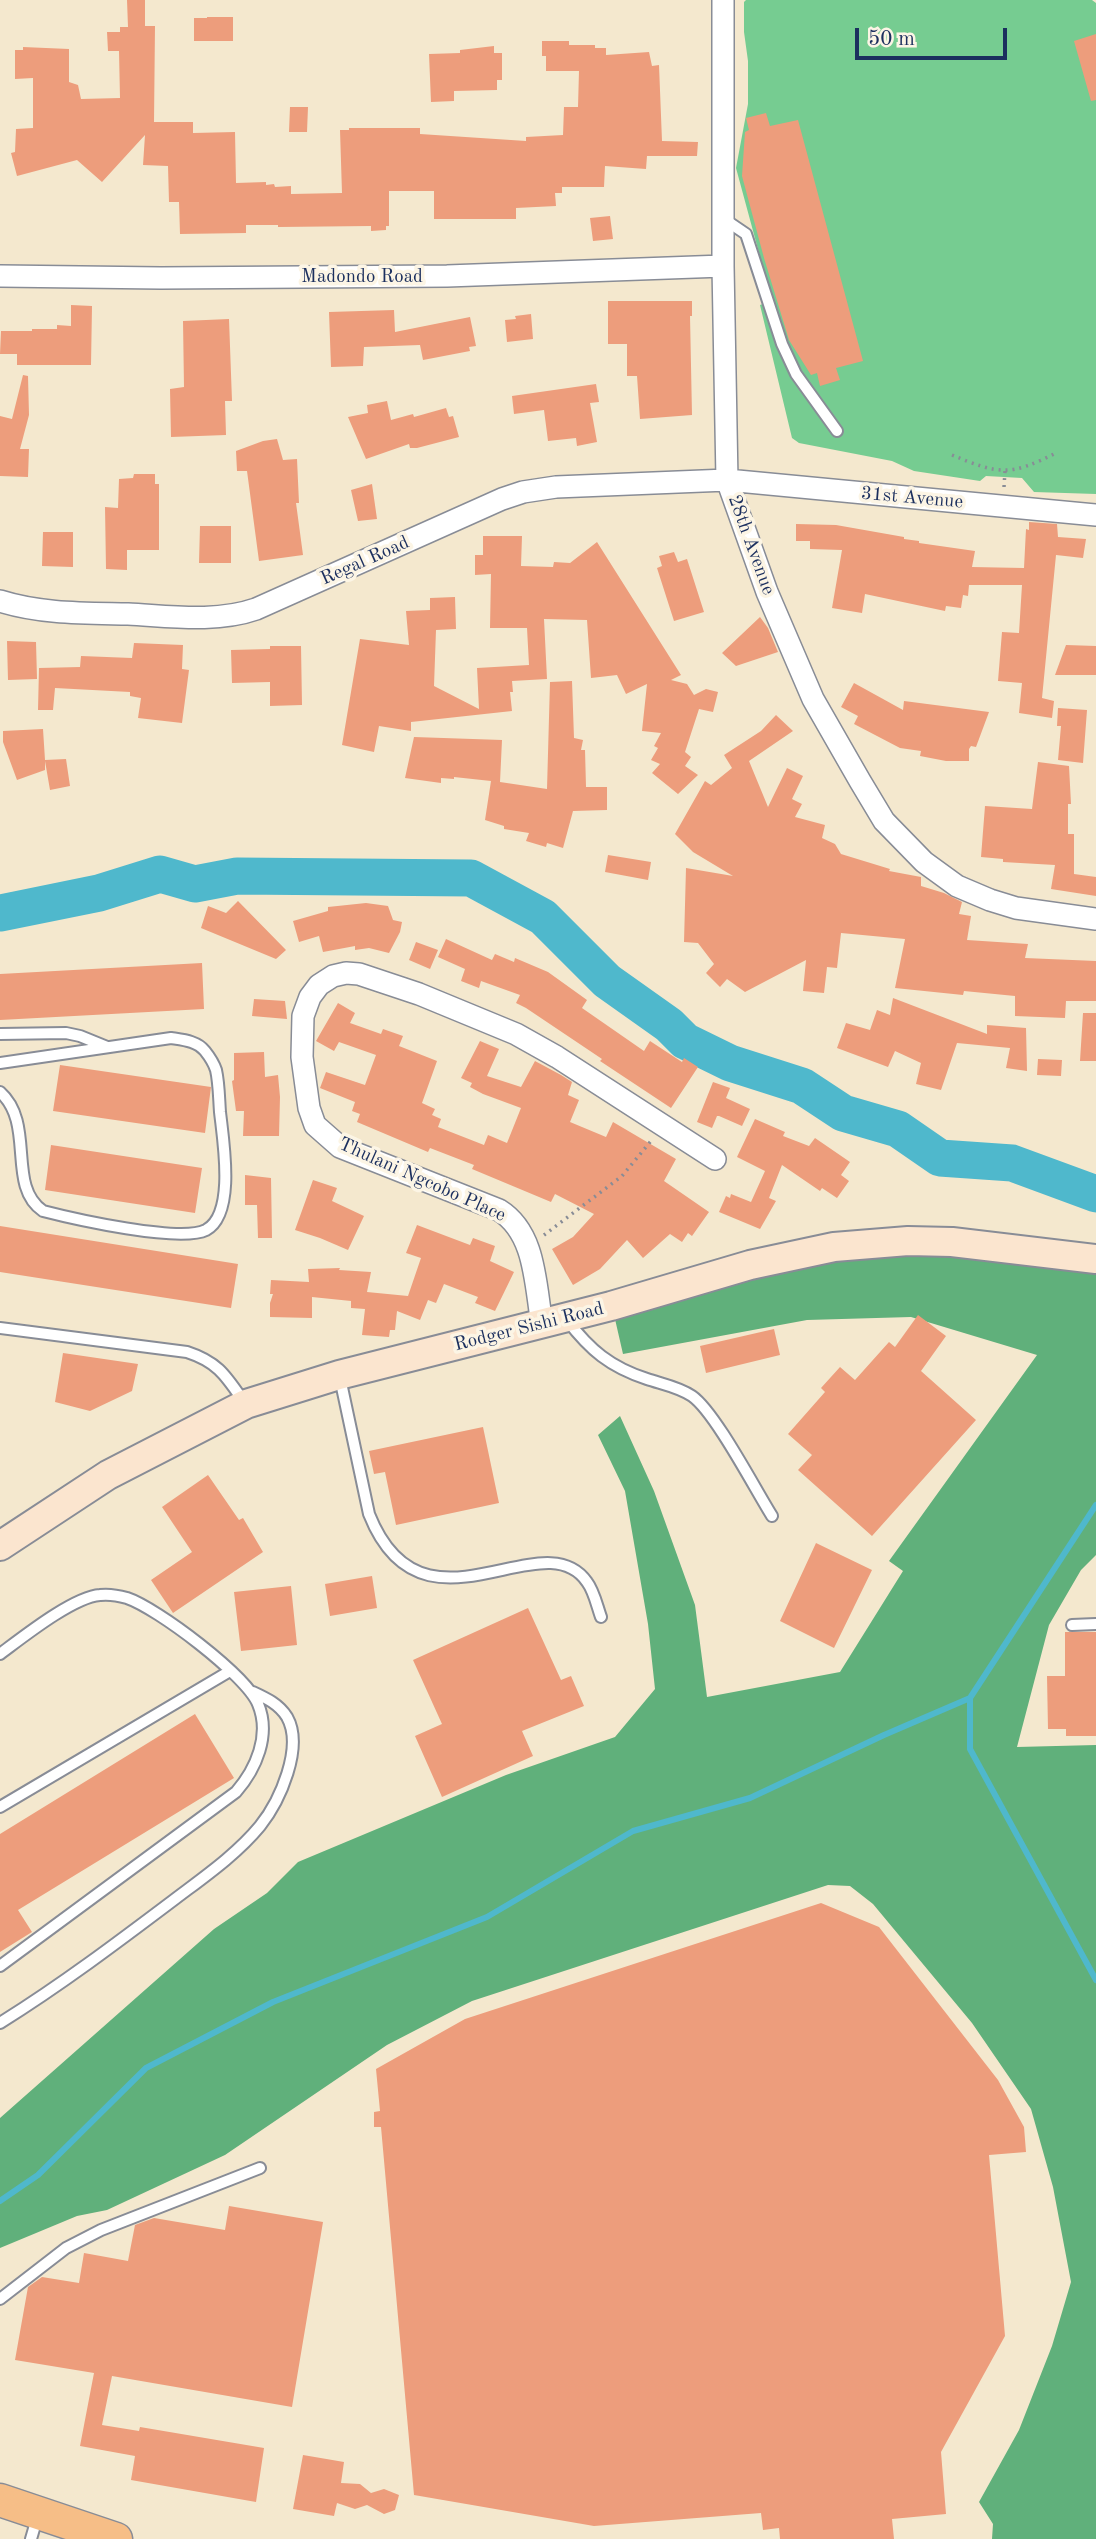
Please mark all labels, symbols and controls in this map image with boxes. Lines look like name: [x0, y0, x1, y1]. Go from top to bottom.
scale bar: [858, 14, 1010, 58]
text: 50 m: [868, 29, 915, 50]
street label: Madondo Road: [301, 266, 423, 288]
street label: 31st Avenue: [860, 482, 964, 514]
street label: 28th Avenue: [722, 492, 780, 598]
street label: Regal Road: [317, 531, 413, 591]
street label: Thulani Ngcobo Place: [335, 1133, 509, 1227]
street label: Rodger Sishi Road: [452, 1297, 606, 1357]

